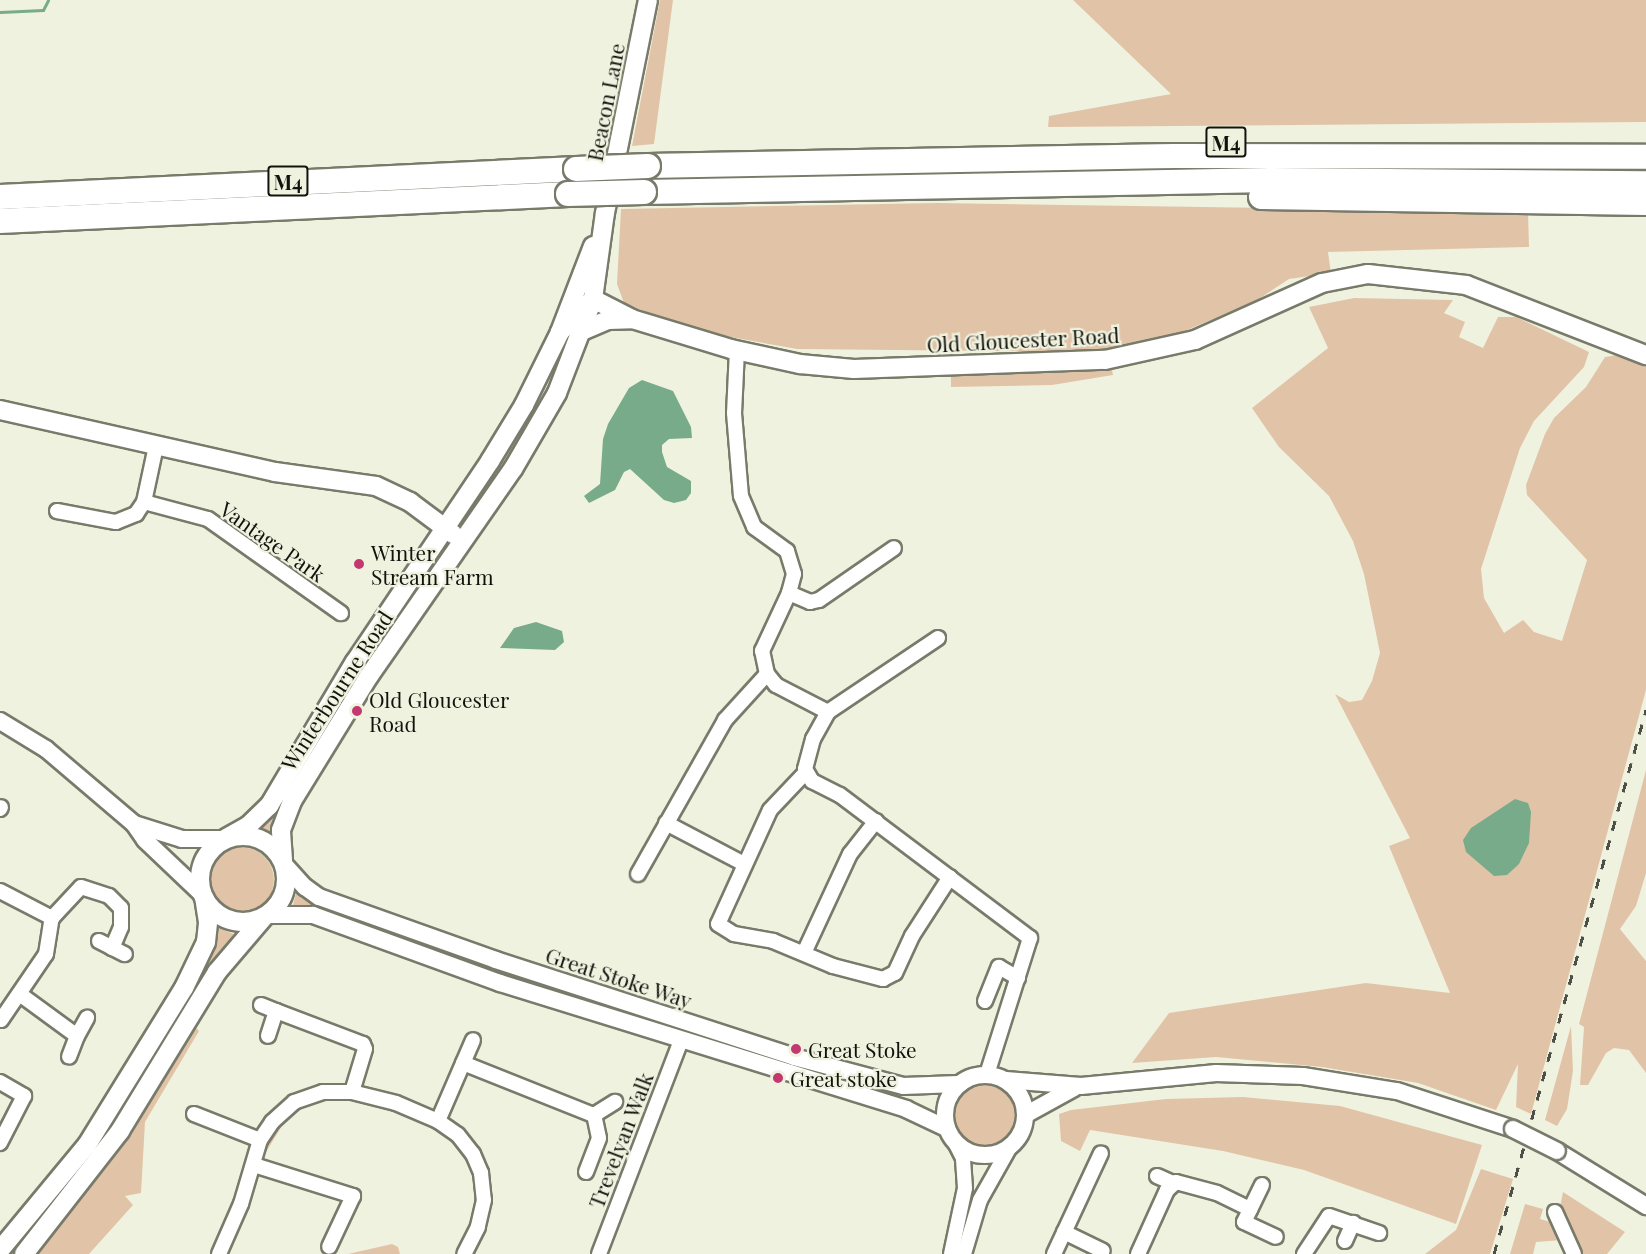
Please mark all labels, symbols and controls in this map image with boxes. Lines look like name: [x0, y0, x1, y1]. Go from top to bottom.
street label: Beacon Lane: [581, 41, 629, 163]
road number: M4: [1205, 125, 1247, 159]
road number: M4: [267, 164, 309, 198]
street label: Old Gloucester Road: [926, 321, 1120, 357]
street label: Vantage Park: [216, 496, 330, 586]
place label: Winter Stream Farm: [371, 539, 494, 589]
marker: Winter Stream Farm: [352, 557, 366, 571]
street label: Winterbourne Road: [275, 605, 397, 775]
place label: Old Gloucester Road: [369, 686, 509, 736]
marker: Old Gloucester Road: [350, 704, 364, 718]
street label: Great Stoke Way: [542, 941, 696, 1013]
place label: Great Stoke: [808, 1036, 917, 1062]
marker: Great Stoke: [789, 1042, 803, 1056]
place label: Great stoke: [790, 1065, 897, 1091]
street label: Trevelyan Walk: [582, 1068, 658, 1212]
marker: Great stoke: [771, 1071, 785, 1085]

